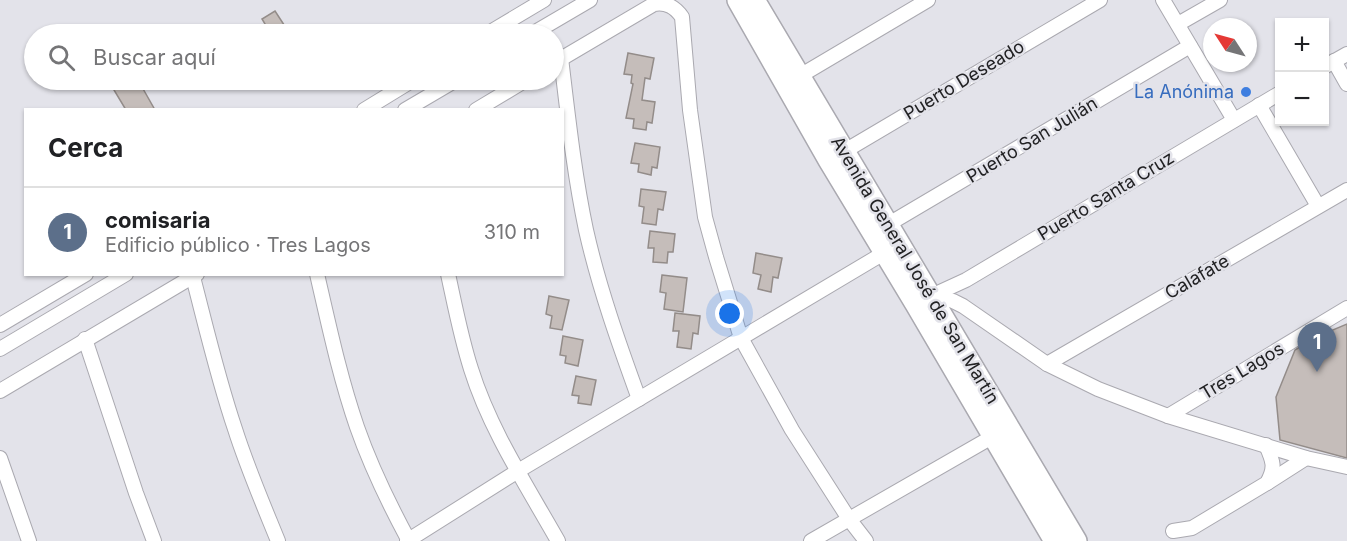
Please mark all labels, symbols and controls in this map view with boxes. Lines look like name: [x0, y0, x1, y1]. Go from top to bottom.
north arrow: [1203, 18, 1257, 72]
map controls: [1275, 18, 1329, 126]
button: +: [1275, 18, 1329, 72]
search box: [24, 24, 564, 90]
street label: Puerto Deseado: [900, 35, 1028, 124]
icon: search: [45, 41, 78, 74]
text: Buscar aquí: [93, 44, 216, 70]
button: −: [1275, 72, 1329, 126]
place label: La Anónima: [1134, 81, 1234, 102]
marker: La Anónima: [1239, 85, 1253, 99]
street label: Puerto San Julián: [962, 92, 1101, 187]
text: Cerca: [48, 132, 123, 163]
street label: Avenida General José de San Martín: [827, 132, 1004, 407]
street label: Puerto Santa Cruz: [1034, 147, 1178, 245]
text: comisaria: [105, 207, 210, 233]
text: 1: [63, 220, 72, 244]
text: 310 m: [484, 220, 540, 244]
text: Edificio público · Tres Lagos: [105, 233, 371, 257]
street label: Calafate: [1161, 250, 1232, 303]
your location: [715, 299, 744, 328]
pin: 1: [1298, 322, 1336, 372]
street label: Tres Lagos: [1196, 337, 1287, 404]

